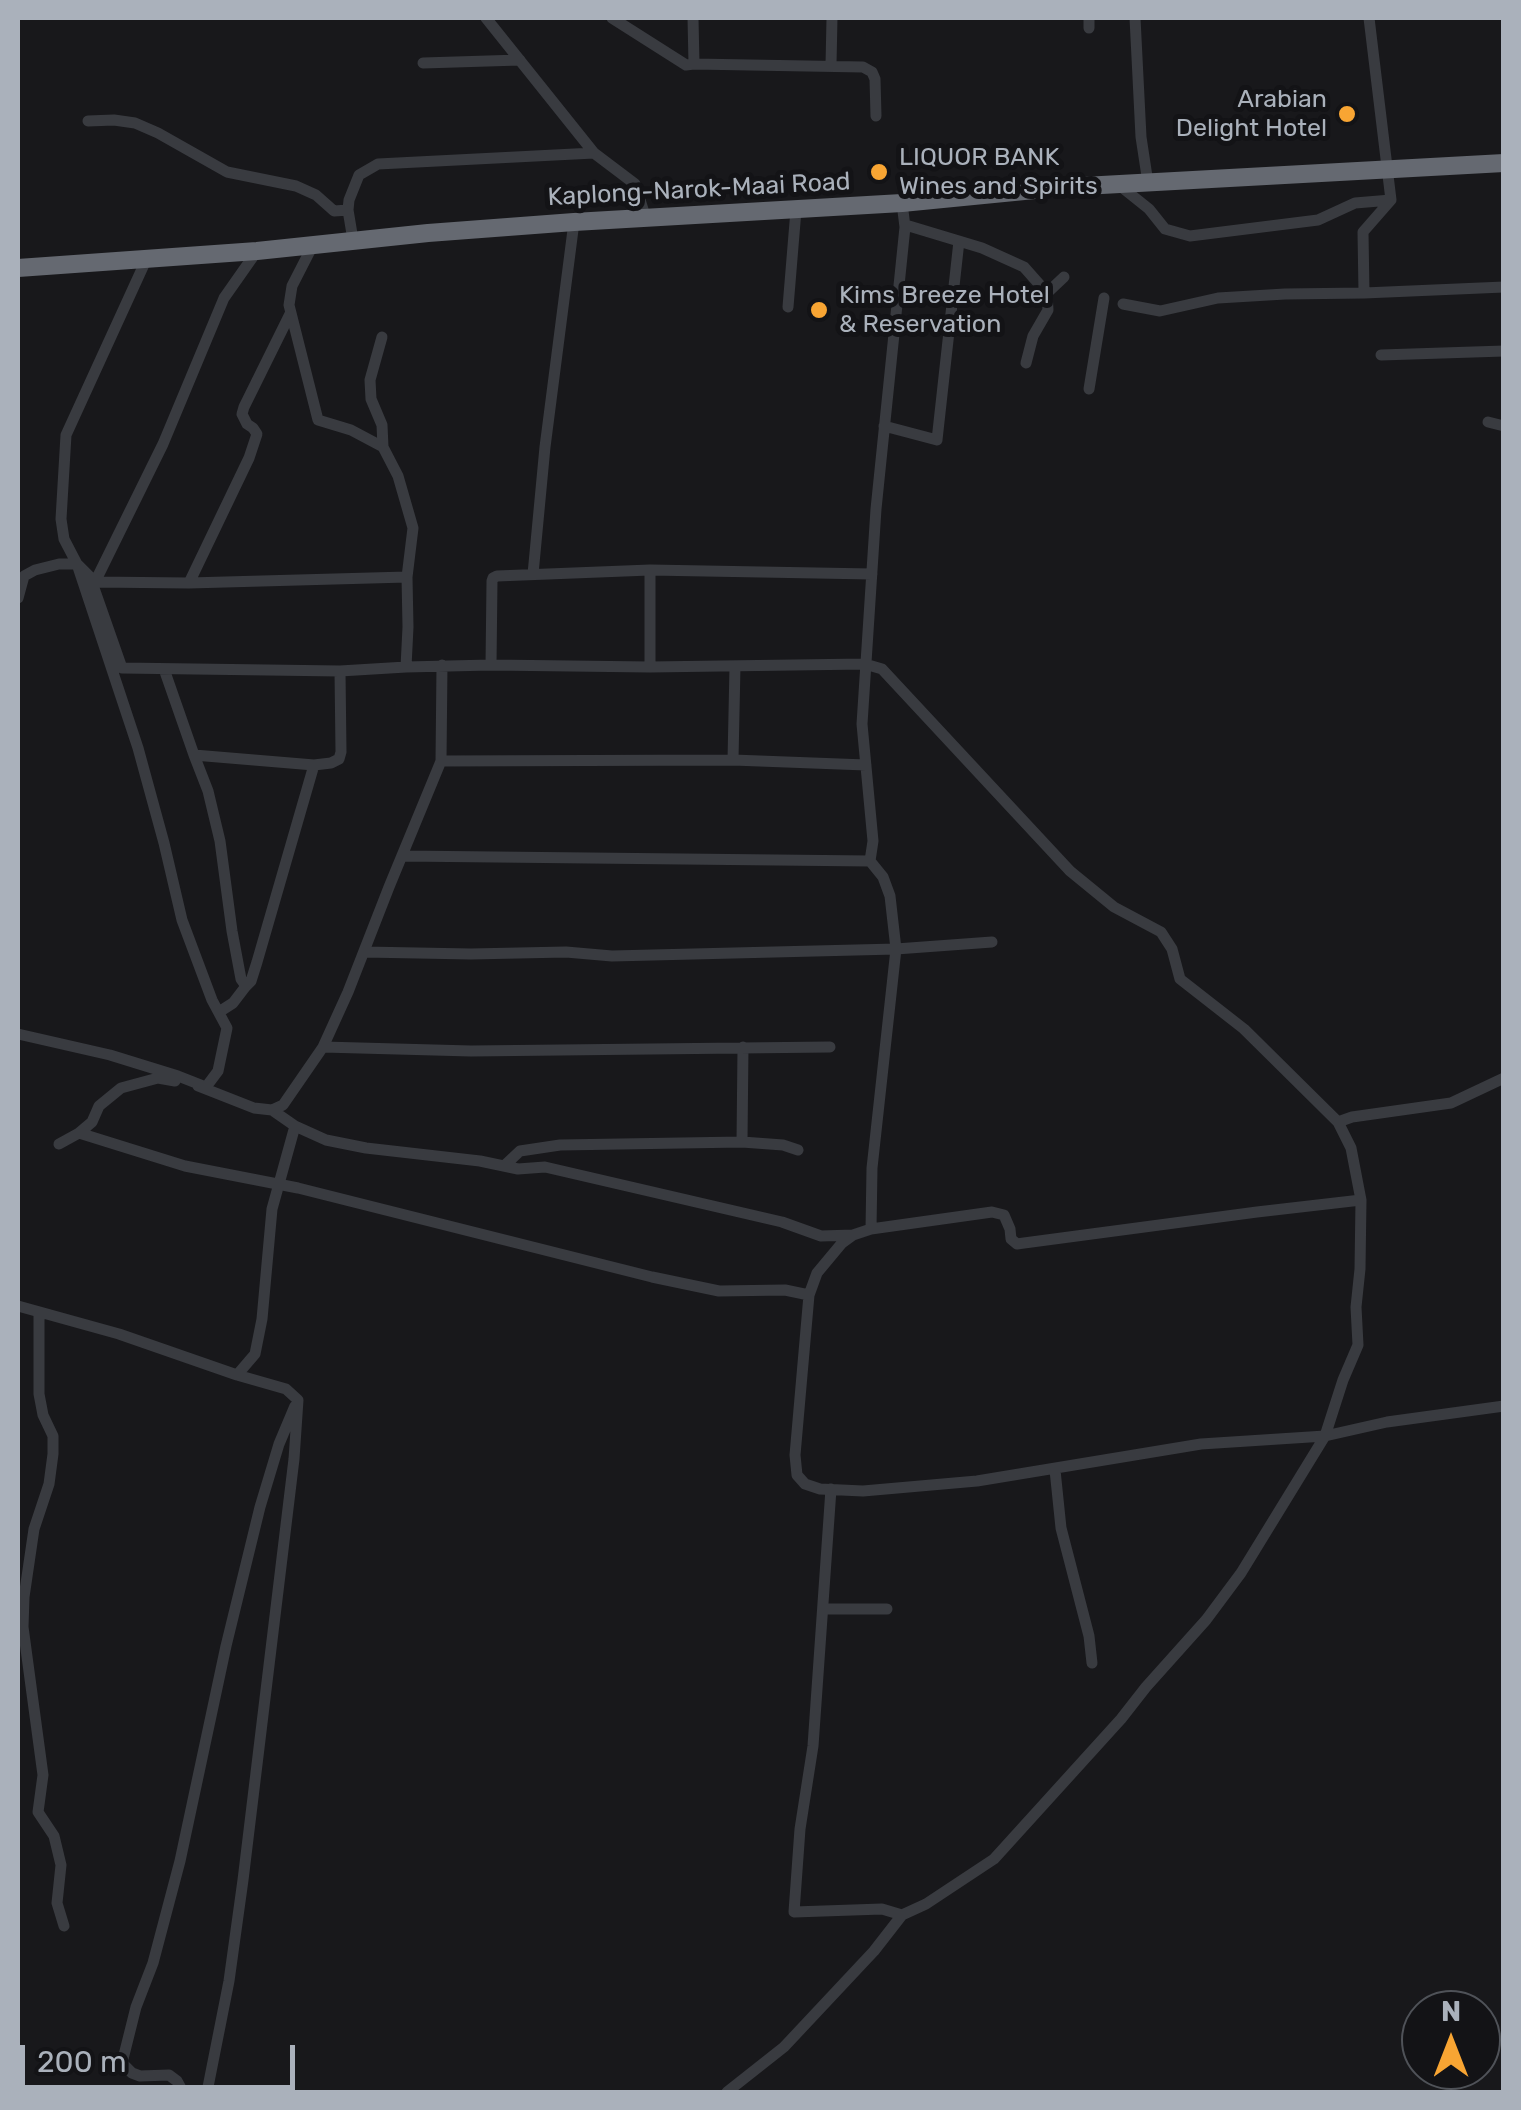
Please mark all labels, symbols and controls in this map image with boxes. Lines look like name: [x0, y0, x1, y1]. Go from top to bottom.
place label: Arabian Delight Hotel: [1176, 85, 1327, 144]
marker: Arabian Delight Hotel: [1336, 103, 1358, 125]
place label: LIQUOR BANK Wines and Spirits: [899, 143, 1098, 202]
marker: LIQUOR BANK Wines and Spirits: [868, 161, 890, 183]
street label: Kaplong-Narok-Maai Road: [547, 167, 851, 213]
place label: Kims Breeze Hotel & Reservation: [839, 281, 1050, 340]
marker: Kims Breeze Hotel & Reservation: [808, 299, 830, 321]
north arrow: [1401, 1990, 1501, 2090]
text: N: [1441, 1995, 1461, 2028]
scale bar: [25, 2025, 300, 2087]
text: 200 m: [37, 2044, 127, 2080]

